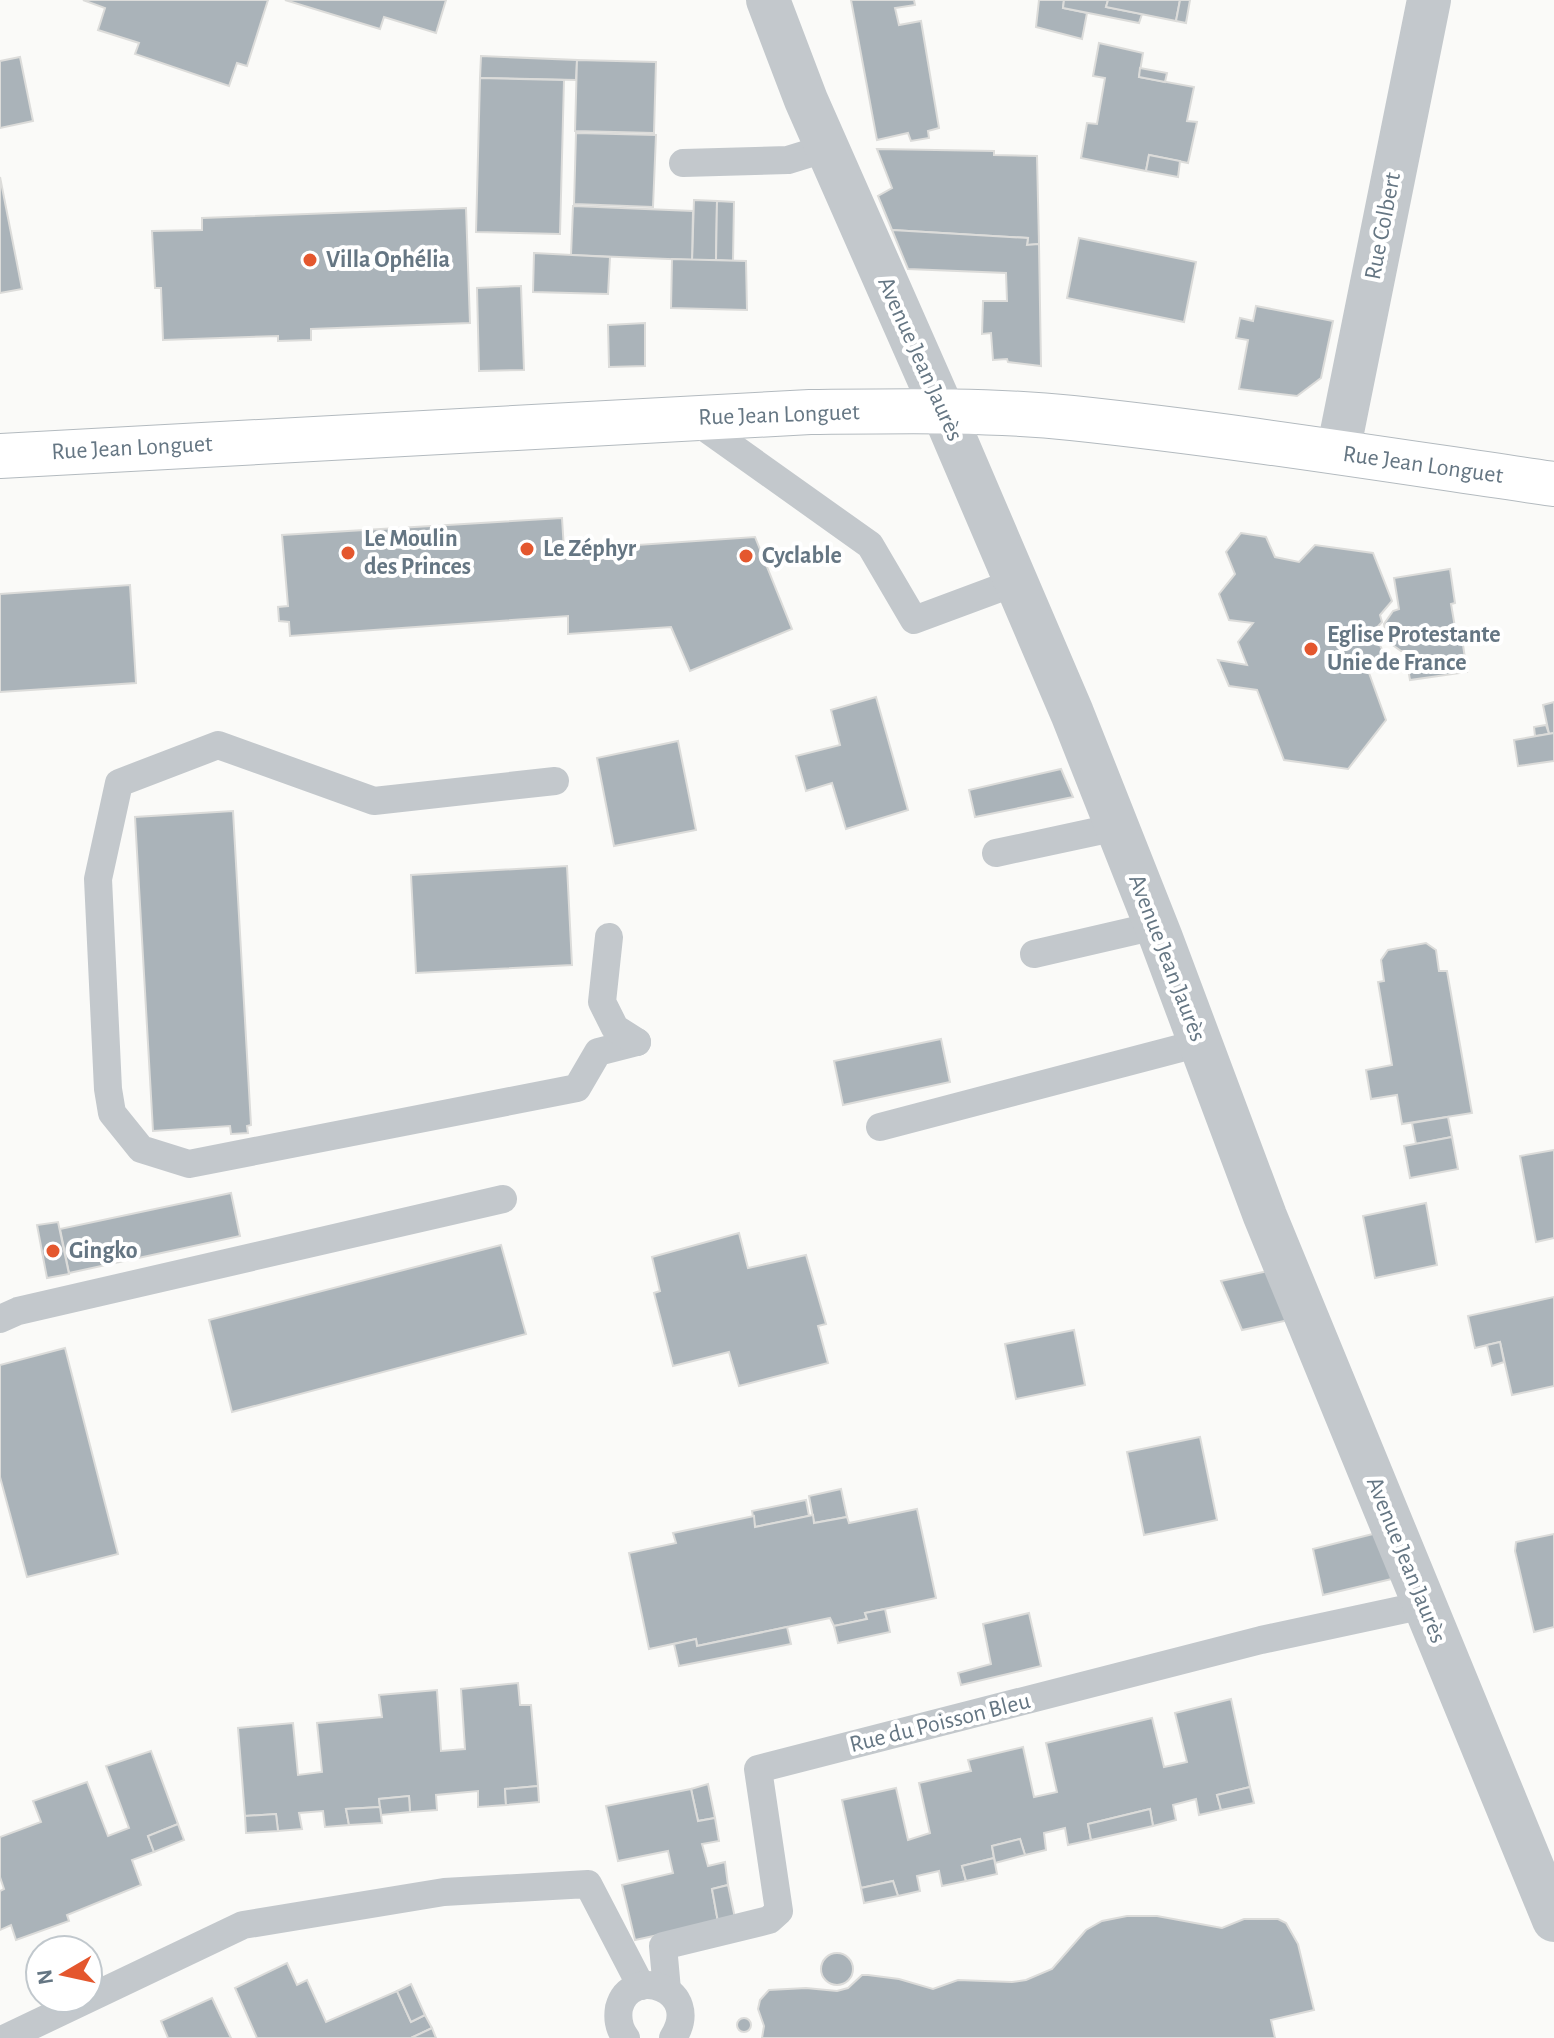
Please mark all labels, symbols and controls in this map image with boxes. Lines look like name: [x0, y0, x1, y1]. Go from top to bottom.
street label: Rue Colbert: [1361, 170, 1405, 282]
place label: Villa Ophélia: [326, 248, 450, 272]
marker: Villa Ophélia: [301, 251, 319, 269]
street label: Avenue Jean Jaurès: [873, 273, 967, 445]
street label: Rue Jean Longuet: [698, 400, 860, 430]
street label: Rue Jean Longuet: [51, 432, 214, 464]
street label: Rue Jean Longuet: [1341, 442, 1505, 488]
place label: Le Moulin des Princes: [364, 527, 471, 579]
place label: Le Zéphyr: [543, 537, 637, 561]
marker: Le Zéphyr: [518, 540, 536, 558]
marker: Le Moulin des Princes: [339, 544, 357, 562]
place label: Cyclable: [762, 544, 842, 568]
marker: Cyclable: [737, 547, 755, 565]
place label: Eglise Protestante Unie de France: [1327, 623, 1501, 675]
marker: Eglise Protestante Unie de France: [1302, 640, 1320, 658]
street label: Avenue Jean Jaurès: [1124, 871, 1210, 1045]
place label: Gingko: [69, 1239, 138, 1263]
marker: Gingko: [44, 1242, 62, 1260]
street label: Avenue Jean Jaurès: [1362, 1474, 1450, 1646]
street label: Rue du Poisson Bleu: [847, 1689, 1033, 1757]
north arrow: [24, 1934, 104, 2014]
text: N: [33, 1968, 57, 1986]

